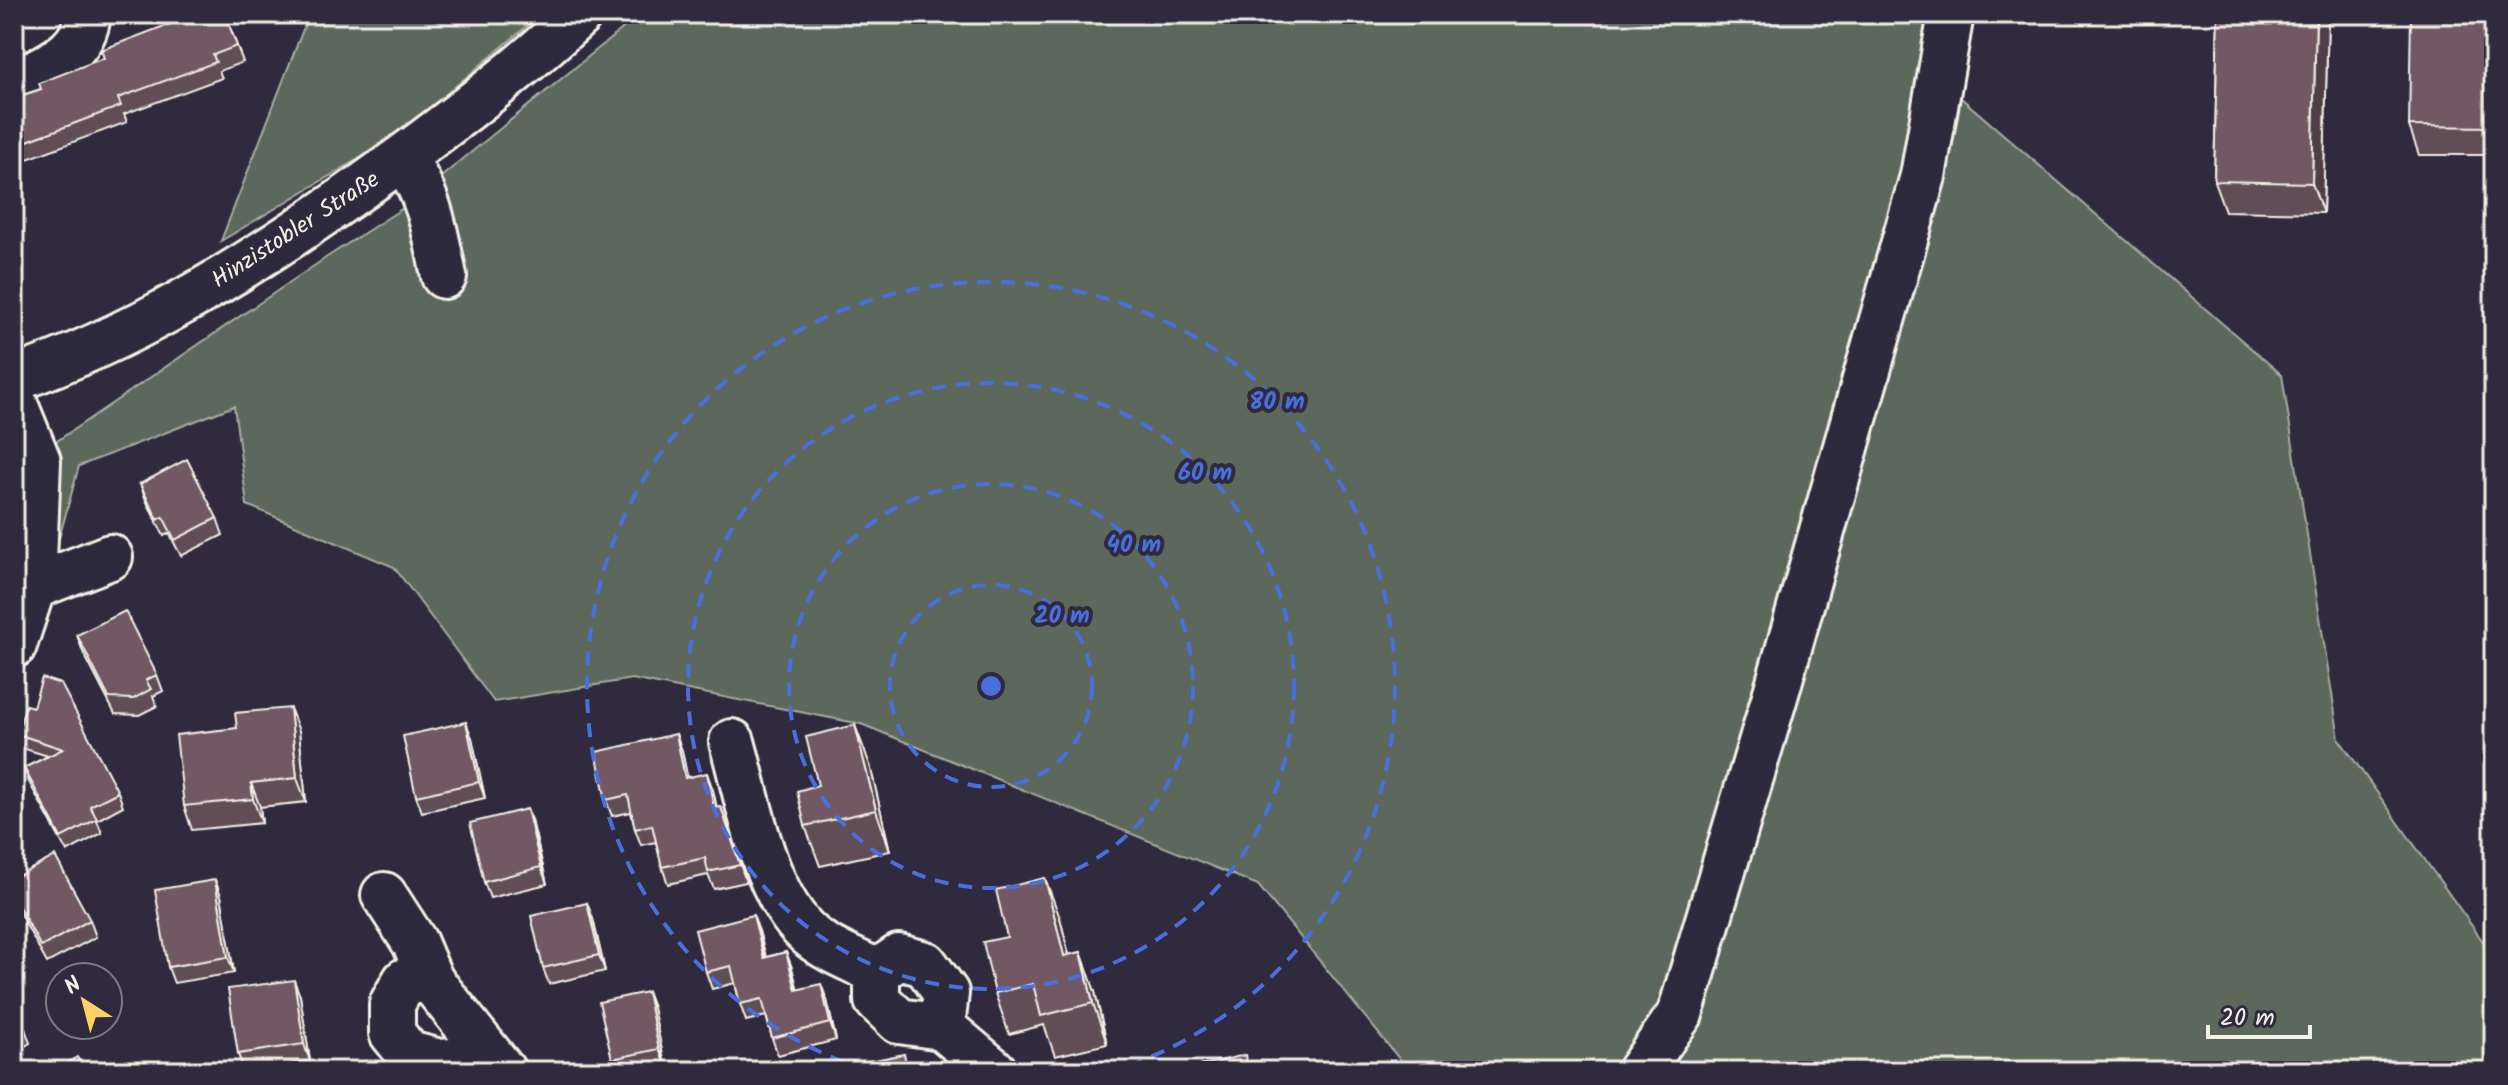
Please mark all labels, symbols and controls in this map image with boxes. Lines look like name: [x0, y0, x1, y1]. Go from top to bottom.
street label: Hinzistobler Straße: [204, 161, 388, 299]
text: 80 m: [1249, 383, 1305, 422]
text: 60 m: [1178, 454, 1232, 493]
text: 40 m: [1107, 526, 1161, 565]
text: 20 m: [1034, 597, 1090, 636]
centre of rings: [977, 672, 1005, 700]
north arrow: [44, 961, 124, 1041]
text: N: [58, 969, 90, 1005]
scale bar: [2208, 989, 2310, 1039]
text: 20 m: [2220, 999, 2275, 1038]

